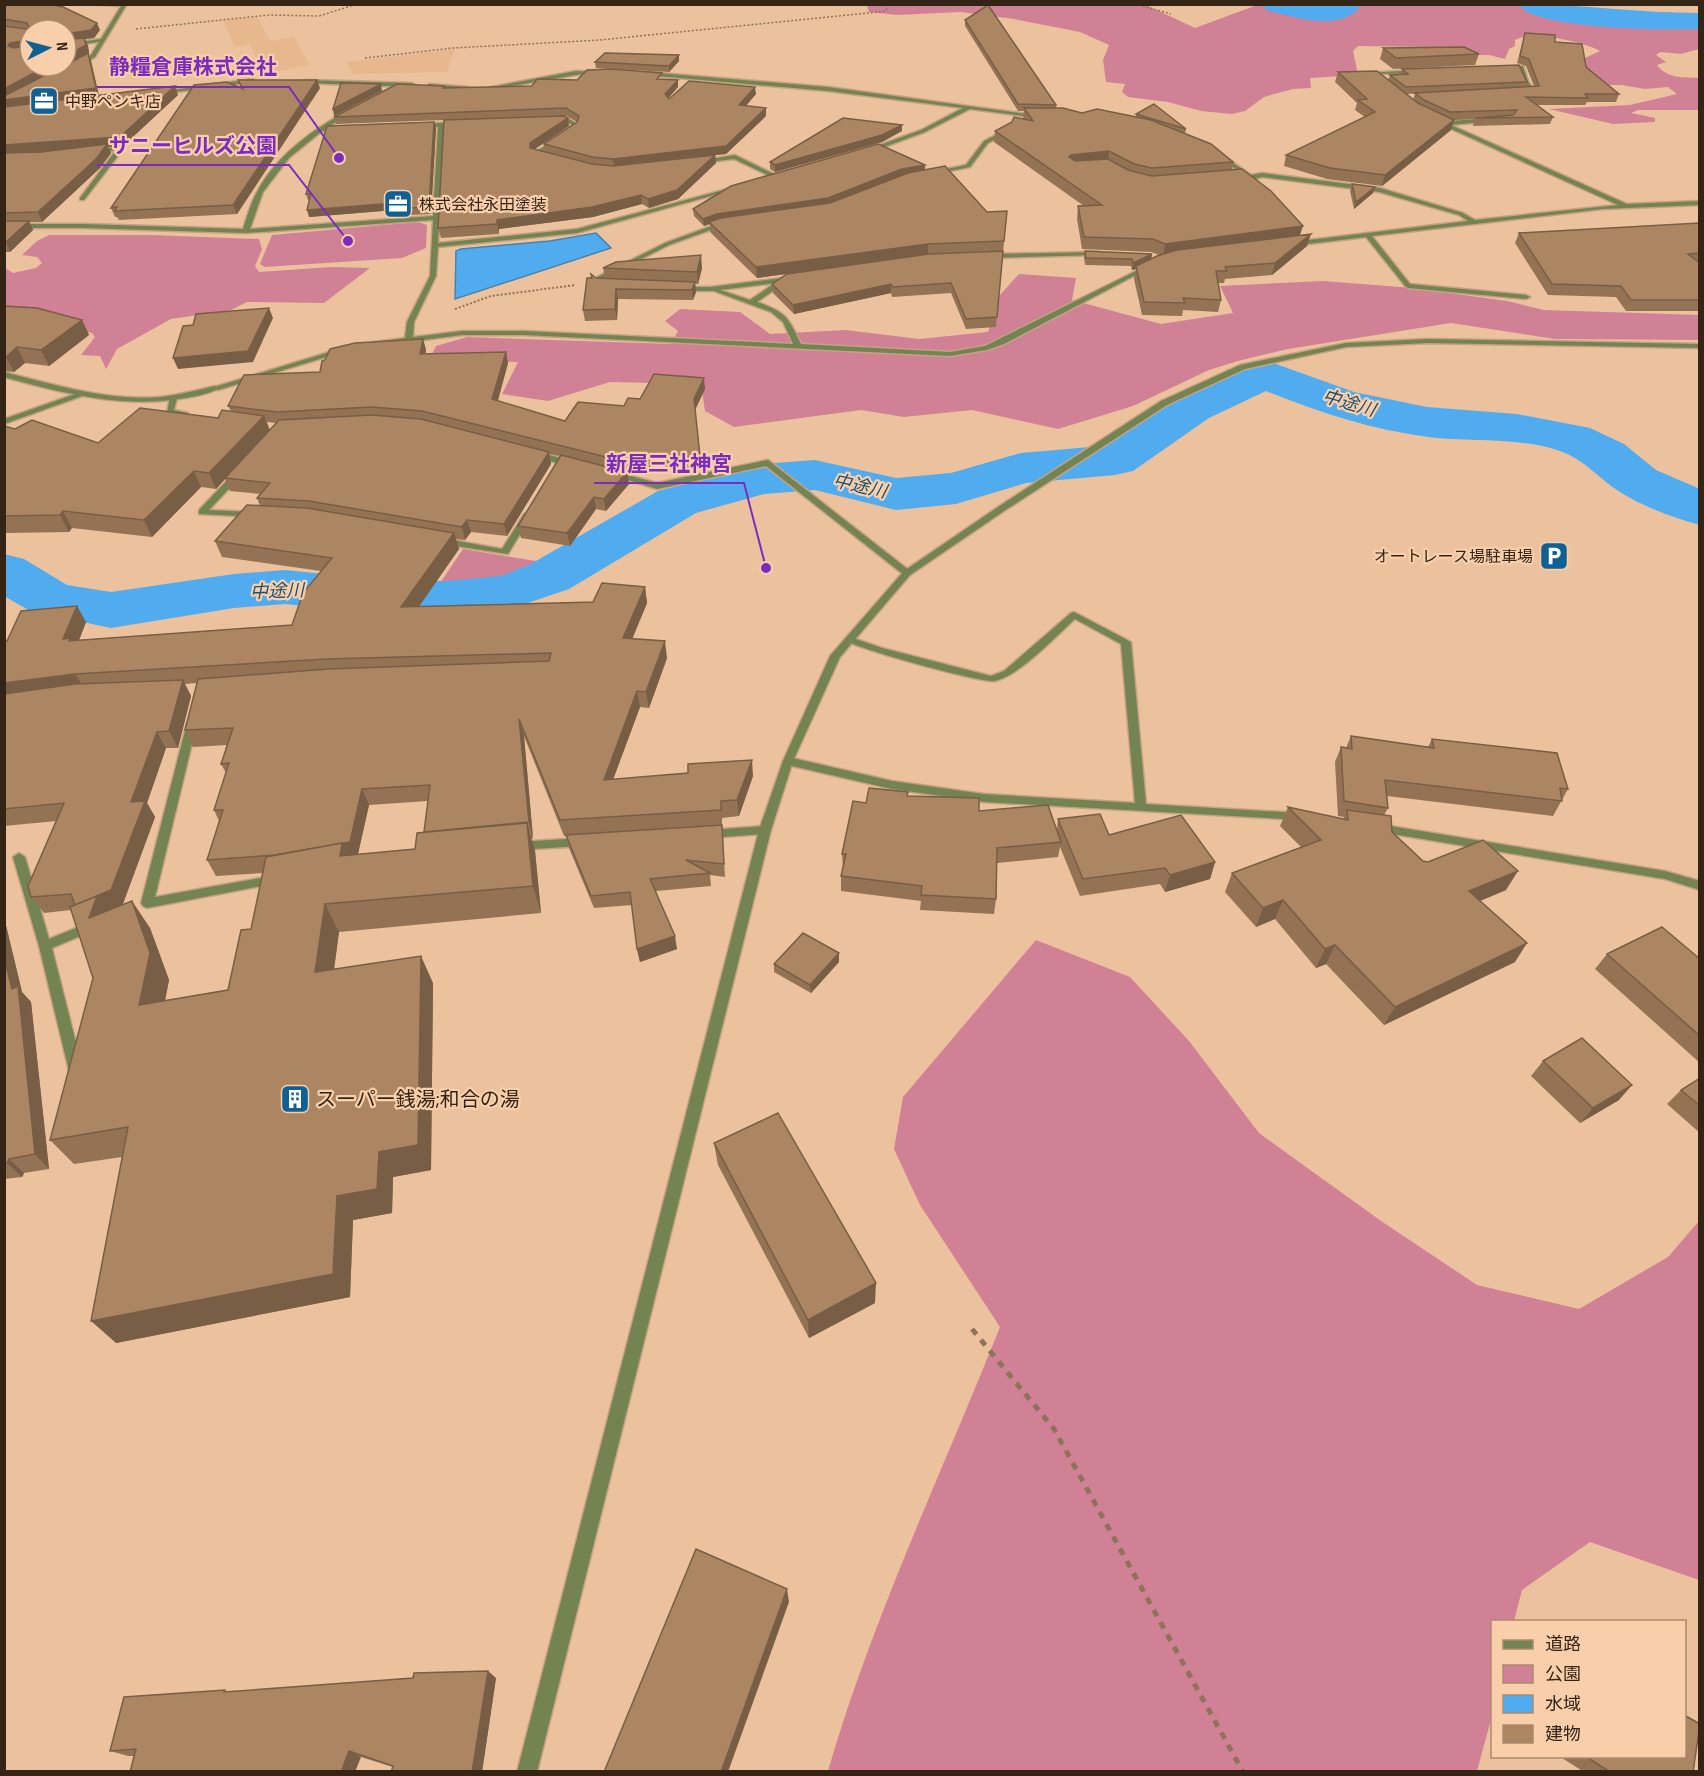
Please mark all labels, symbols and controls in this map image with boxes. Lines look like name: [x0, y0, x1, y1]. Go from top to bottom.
north arrow: [18, 18, 78, 78]
text: N: [52, 41, 71, 52]
callout: 静糧倉庫株式会社: [97, 48, 289, 87]
text: 静糧倉庫株式会社: [109, 55, 277, 80]
office icon: 中野ペンキ店: [28, 85, 60, 117]
place label: 中野ペンキ店: [65, 93, 161, 112]
callout: サニーヒルズ公園: [97, 126, 289, 165]
text: サニーヒルズ公園: [109, 134, 277, 159]
office icon: 株式会社永田塗装: [382, 188, 414, 220]
place label: 株式会社永田塗装: [419, 196, 547, 215]
water label: 中途川: [1320, 386, 1380, 422]
callout: 新屋三社神宮: [594, 444, 744, 483]
text: 新屋三社神宮: [606, 452, 732, 477]
water label: 中途川: [831, 470, 891, 503]
parking icon: オートレース場駐車場: [1538, 540, 1570, 572]
place label: オートレース場駐車場: [1374, 548, 1533, 567]
water label: 中途川: [250, 580, 306, 603]
building icon: スーパー銭湯;和合の湯: [279, 1083, 311, 1115]
place label: スーパー銭湯;和合の湯: [316, 1088, 520, 1112]
legend: [1491, 1620, 1686, 1758]
text: 道路: [1545, 1634, 1581, 1655]
text: 公園: [1545, 1664, 1581, 1685]
text: 水域: [1545, 1694, 1581, 1715]
text: 建物: [1545, 1724, 1581, 1745]

